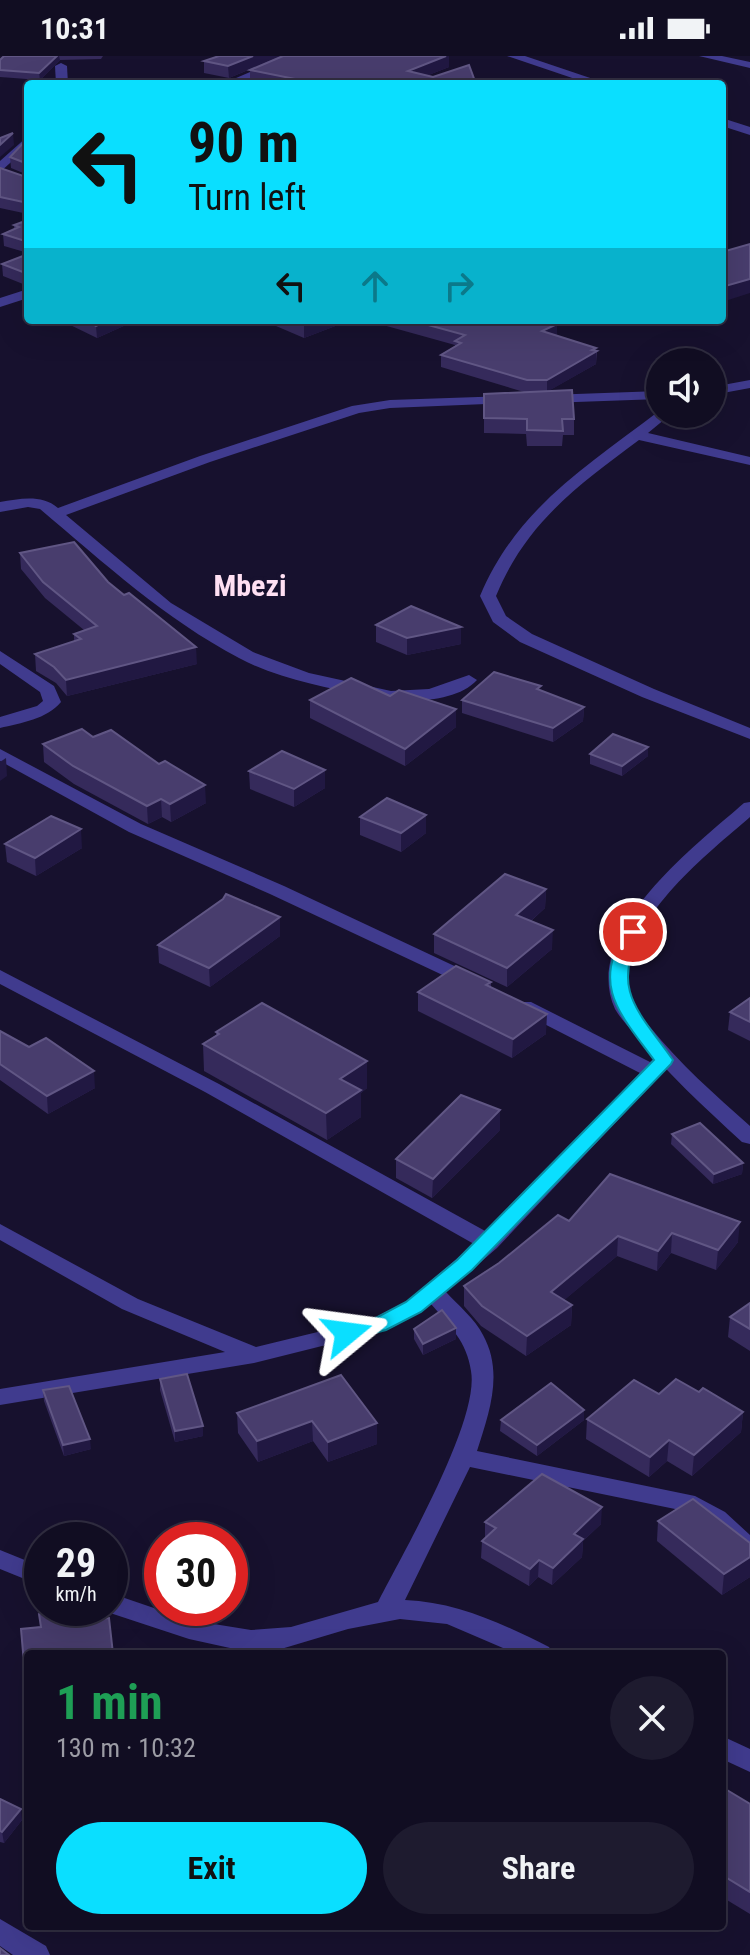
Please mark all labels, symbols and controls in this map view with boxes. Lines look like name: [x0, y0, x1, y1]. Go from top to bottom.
text: 10:31: [40, 11, 109, 46]
text: 90 m: [188, 110, 299, 176]
icon: left: [56, 112, 160, 216]
text: Turn left: [188, 177, 306, 219]
icon: left: [269, 264, 313, 308]
icon: ahead: [353, 264, 397, 308]
icon: right: [437, 264, 481, 308]
map controls: [646, 348, 726, 428]
button: sound: [646, 348, 726, 428]
district label: Mbezi: [213, 568, 287, 603]
pin: [599, 898, 667, 966]
icon: arrive: [611, 910, 655, 954]
position arrow: [305, 1291, 389, 1375]
speed limit sign: 30: [144, 1522, 248, 1626]
text: 29: [56, 1540, 96, 1587]
text: km/h: [55, 1582, 97, 1606]
text: 1 min: [56, 1674, 163, 1731]
button: close: [610, 1676, 694, 1760]
text: 130 m · 10:32: [56, 1733, 196, 1763]
button: Exit: [56, 1822, 367, 1914]
button: Share: [383, 1822, 694, 1914]

